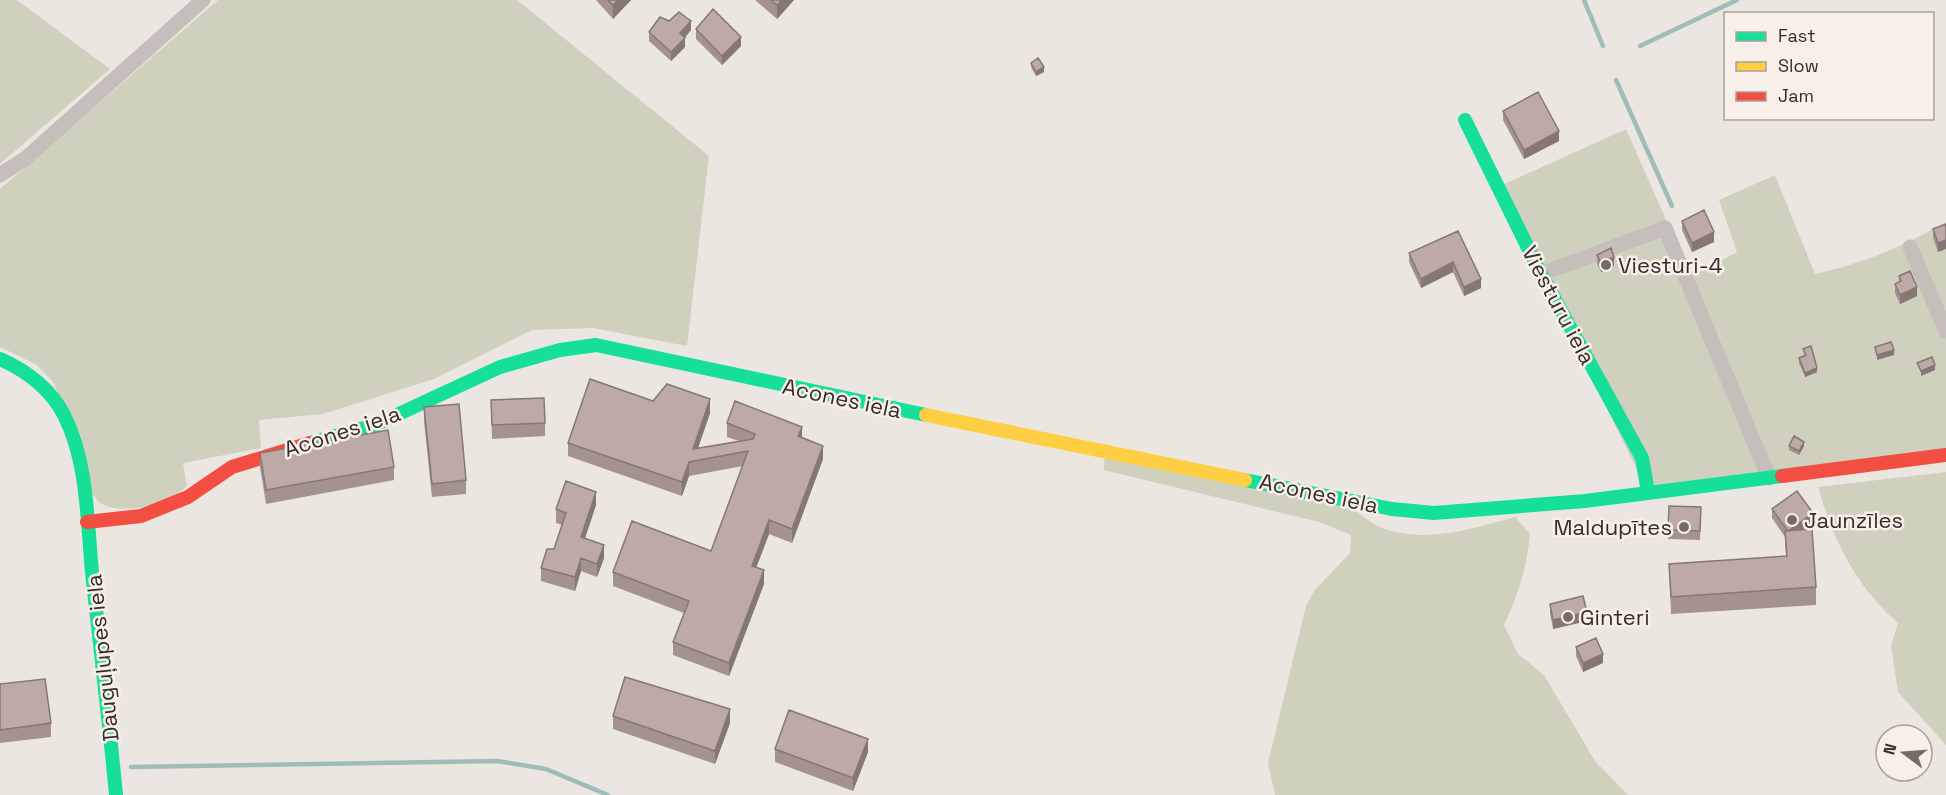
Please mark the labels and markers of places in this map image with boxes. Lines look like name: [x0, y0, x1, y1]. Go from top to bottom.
place label: Viesturi-4: [1618, 251, 1723, 279]
marker: Viesturi-4: [1599, 258, 1613, 272]
place label: Jaunzīles: [1804, 506, 1903, 534]
place label: Maldupītes: [1553, 513, 1672, 541]
marker: Jaunzīles: [1785, 513, 1799, 527]
marker: Maldupītes: [1677, 520, 1691, 534]
place label: Ginteri: [1580, 603, 1650, 631]
marker: Ginteri: [1561, 610, 1575, 624]

